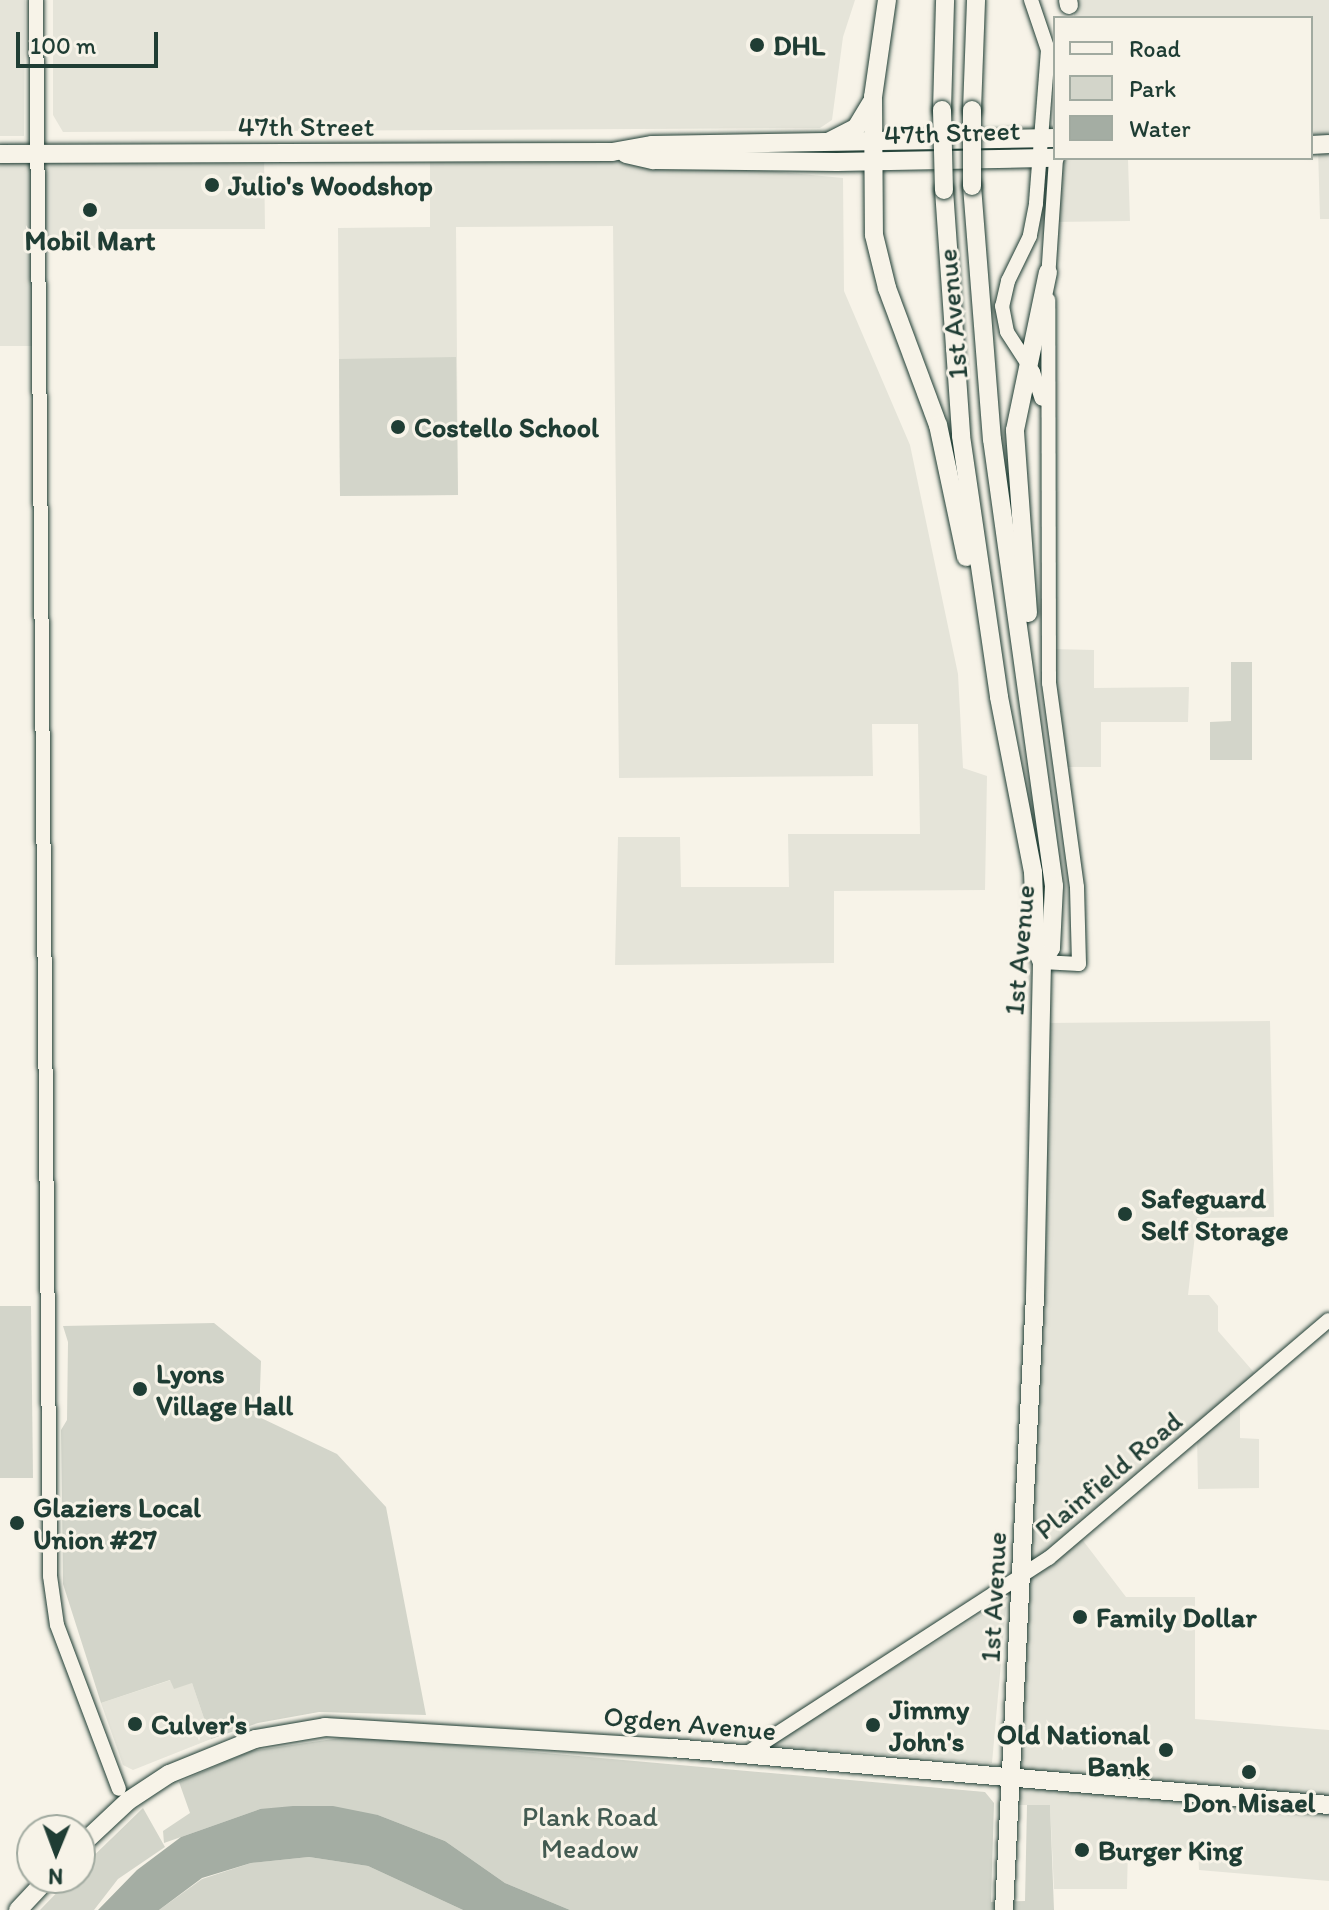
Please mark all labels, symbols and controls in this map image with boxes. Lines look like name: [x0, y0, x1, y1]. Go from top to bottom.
scale bar: [20, 16, 162, 66]
legend: [1053, 16, 1313, 160]
place label: DHL: [773, 28, 825, 62]
text: 100 m: [30, 31, 96, 60]
text: Road: [1129, 34, 1181, 63]
marker: DHL: [748, 36, 766, 54]
text: Park: [1129, 74, 1176, 103]
street label: 47th Street: [238, 109, 374, 143]
street label: 47th Street: [884, 113, 1020, 151]
text: Water: [1129, 114, 1191, 143]
place label: Julio's Woodshop: [228, 168, 434, 202]
marker: Julio's Woodshop: [203, 176, 221, 194]
marker: Mobil Mart: [81, 201, 99, 219]
place label: Mobil Mart: [25, 223, 155, 257]
street label: 1st Avenue: [930, 248, 974, 380]
place label: Costello School: [414, 410, 599, 444]
marker: Costello School: [389, 418, 407, 436]
street label: 1st Avenue: [997, 884, 1041, 1016]
place label: Safeguard Self Storage: [1141, 1181, 1288, 1247]
marker: Safeguard Self Storage: [1116, 1205, 1134, 1223]
place label: Lyons Village Hall: [156, 1356, 293, 1422]
marker: Lyons Village Hall: [131, 1380, 149, 1398]
street label: Plainfield Road: [1028, 1404, 1188, 1546]
place label: Glaziers Local Union #27: [33, 1490, 201, 1556]
marker: Glaziers Local Union #27: [8, 1514, 26, 1532]
street label: 1st Avenue: [973, 1531, 1013, 1663]
place label: Family Dollar: [1096, 1600, 1256, 1634]
marker: Family Dollar: [1071, 1608, 1089, 1626]
place label: Jimmy John's: [889, 1692, 969, 1758]
street label: Ogden Avenue: [602, 1699, 778, 1747]
place label: Culver's: [151, 1707, 247, 1741]
marker: Culver's: [126, 1715, 144, 1733]
marker: Jimmy John's: [864, 1716, 882, 1734]
place label: Old National Bank: [998, 1717, 1150, 1783]
marker: Old National Bank: [1157, 1741, 1175, 1759]
marker: Don Misael: [1240, 1763, 1258, 1781]
place label: Don Misael: [1183, 1785, 1315, 1819]
park label: Plank Road Meadow: [523, 1799, 657, 1865]
north arrow: [16, 1814, 96, 1894]
place label: Burger King: [1098, 1833, 1243, 1867]
marker: Burger King: [1073, 1841, 1091, 1859]
text: N: [48, 1863, 63, 1890]

